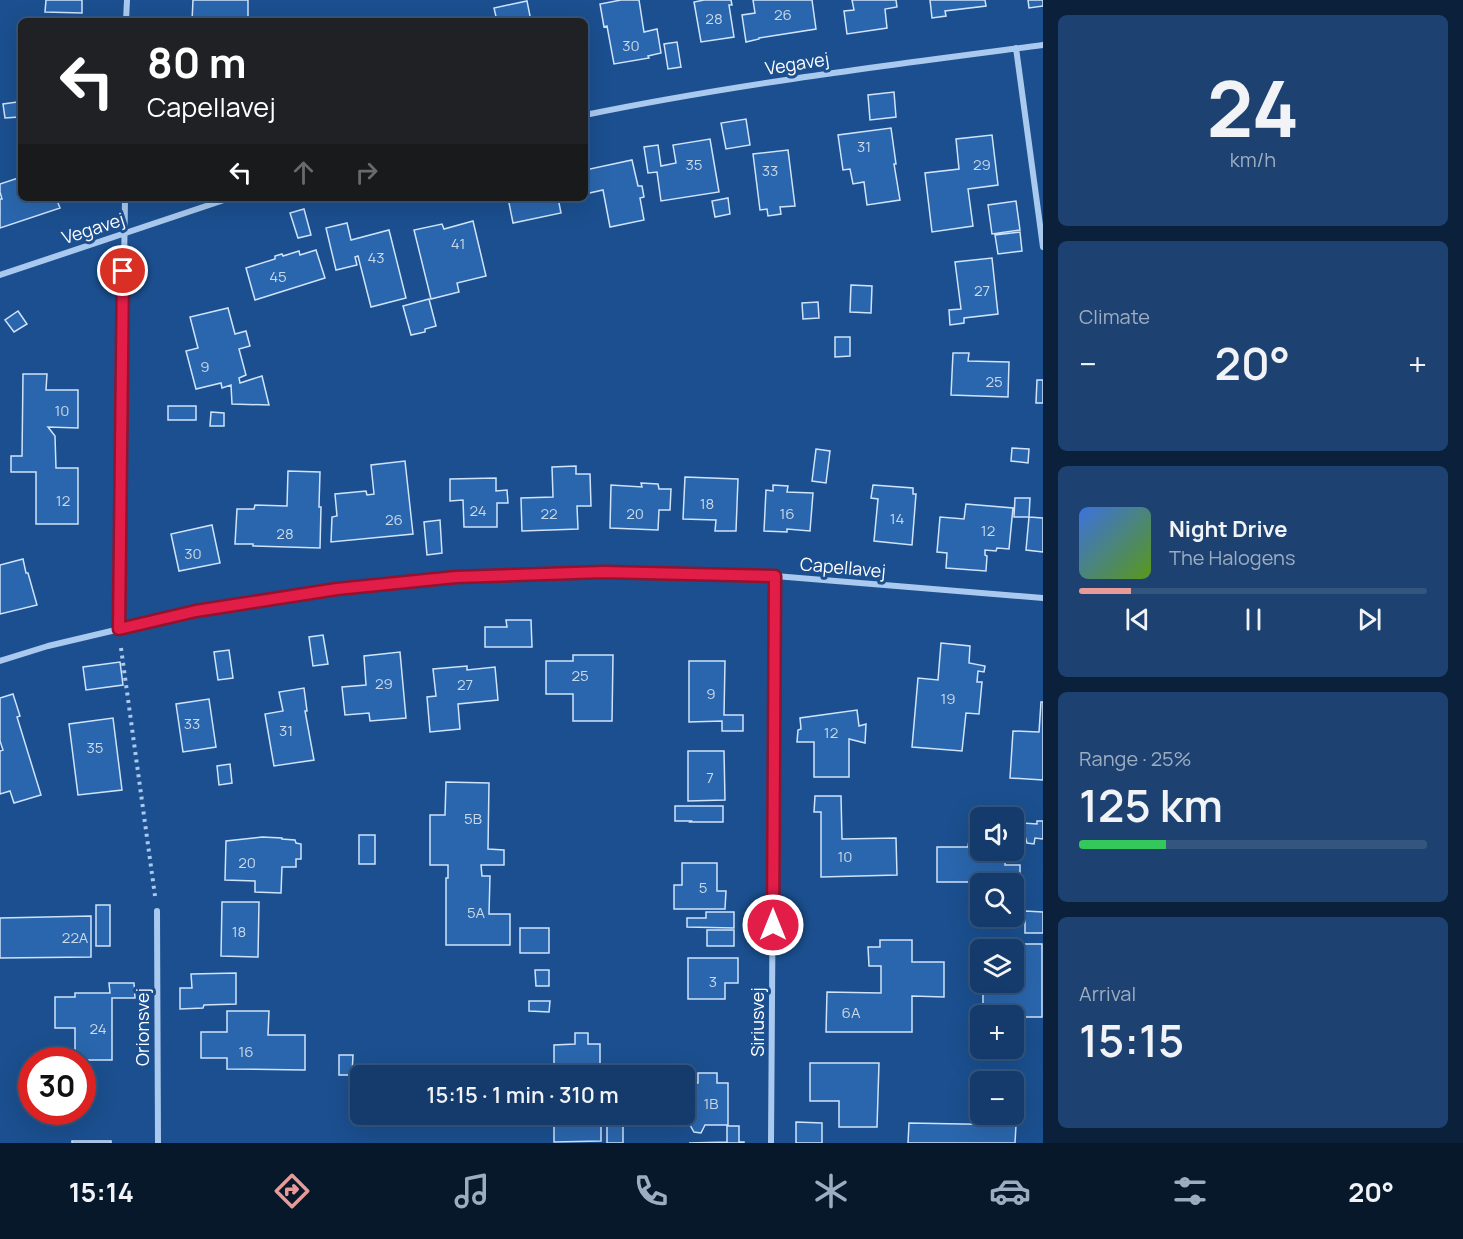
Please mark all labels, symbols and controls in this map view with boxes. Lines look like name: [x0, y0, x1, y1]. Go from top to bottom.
house number: 26: [774, 4, 792, 25]
house number: 28: [705, 8, 723, 29]
text: 80 m: [147, 33, 247, 91]
house number: 30: [622, 35, 640, 56]
icon: left: [48, 42, 126, 120]
street label: Vegavej: [763, 46, 831, 80]
text: 24: [1207, 54, 1299, 160]
text: Capellavej: [147, 88, 276, 125]
house number: 31: [857, 136, 871, 157]
text: km/h: [1230, 146, 1276, 173]
house number: 35: [686, 154, 702, 175]
house number: 29: [973, 154, 991, 175]
icon: left: [224, 156, 257, 189]
icon: ahead: [287, 156, 320, 189]
icon: right: [350, 156, 383, 189]
house number: 33: [762, 160, 778, 181]
street label: Vegavej: [59, 207, 127, 249]
house number: 41: [451, 233, 465, 254]
pin: [97, 245, 148, 296]
house number: 43: [367, 247, 385, 268]
icon: arrive: [106, 254, 139, 287]
house number: 45: [269, 266, 287, 287]
house number: 27: [974, 280, 990, 301]
text: Climate: [1079, 303, 1150, 330]
text: 20°: [1215, 332, 1290, 394]
text: −: [1079, 341, 1097, 386]
text: +: [1408, 341, 1427, 386]
house number: 9: [200, 356, 210, 377]
house number: 25: [985, 371, 1003, 392]
house number: 10: [55, 400, 70, 421]
house number: 12: [56, 490, 70, 511]
house number: 18: [700, 493, 714, 514]
house number: 24: [469, 500, 487, 521]
house number: 22: [540, 503, 558, 524]
house number: 20: [626, 503, 644, 524]
house number: 16: [779, 503, 795, 524]
house number: 14: [890, 508, 904, 529]
house number: 26: [385, 509, 403, 530]
text: Night Drive: [1169, 514, 1288, 544]
house number: 12: [981, 520, 995, 541]
house number: 28: [276, 523, 294, 544]
house number: 30: [184, 543, 202, 564]
text: The Halogens: [1169, 544, 1295, 571]
street label: Capellavej: [799, 551, 887, 583]
icon: previous: [1121, 603, 1154, 636]
icon: pause: [1237, 603, 1270, 636]
icon: next: [1353, 603, 1386, 636]
house number: 25: [571, 665, 589, 686]
house number: 29: [375, 673, 393, 694]
house number: 27: [457, 674, 473, 695]
house number: 9: [706, 683, 716, 704]
house number: 19: [940, 688, 956, 709]
house number: 33: [184, 713, 200, 734]
house number: 31: [279, 720, 293, 741]
house number: 12: [824, 722, 838, 743]
house number: 35: [87, 737, 103, 758]
text: Range · 25%: [1079, 745, 1192, 772]
house number: 7: [706, 767, 714, 788]
text: 125 km: [1079, 774, 1223, 836]
map controls: [970, 807, 1024, 1125]
button: sound: [970, 807, 1024, 861]
house number: 5B: [464, 808, 482, 829]
house number: 10: [838, 846, 853, 867]
house number: 20: [238, 852, 256, 873]
button: search: [970, 873, 1024, 927]
house number: 5: [699, 877, 707, 898]
position arrow: [741, 893, 805, 957]
house number: 5A: [467, 902, 486, 923]
house number: 18: [232, 921, 246, 942]
house number: 22A: [62, 927, 89, 948]
button: layers: [970, 939, 1024, 993]
house number: 3: [709, 971, 717, 992]
text: Arrival: [1079, 980, 1136, 1007]
street label: Siriusvej: [745, 987, 769, 1057]
street label: Orionsvej: [130, 988, 154, 1066]
house number: 6A: [842, 1002, 861, 1023]
button: +: [970, 1005, 1024, 1059]
text: 15:15: [1079, 1009, 1184, 1071]
house number: 24: [89, 1018, 107, 1039]
house number: 16: [238, 1041, 254, 1062]
speed limit sign: 30: [18, 1047, 96, 1125]
button: −: [970, 1071, 1024, 1125]
text: 15:15 · 1 min · 310 m: [426, 1080, 619, 1110]
house number: 1B: [703, 1093, 719, 1114]
icon: directions: [271, 1170, 313, 1212]
icon: music: [451, 1170, 493, 1212]
icon: phone: [630, 1170, 672, 1212]
icon: climate: [810, 1170, 852, 1212]
icon: car: [989, 1170, 1031, 1212]
icon: filters: [1169, 1170, 1211, 1212]
text: 15:14: [69, 1173, 134, 1210]
text: 20°: [1348, 1173, 1394, 1210]

